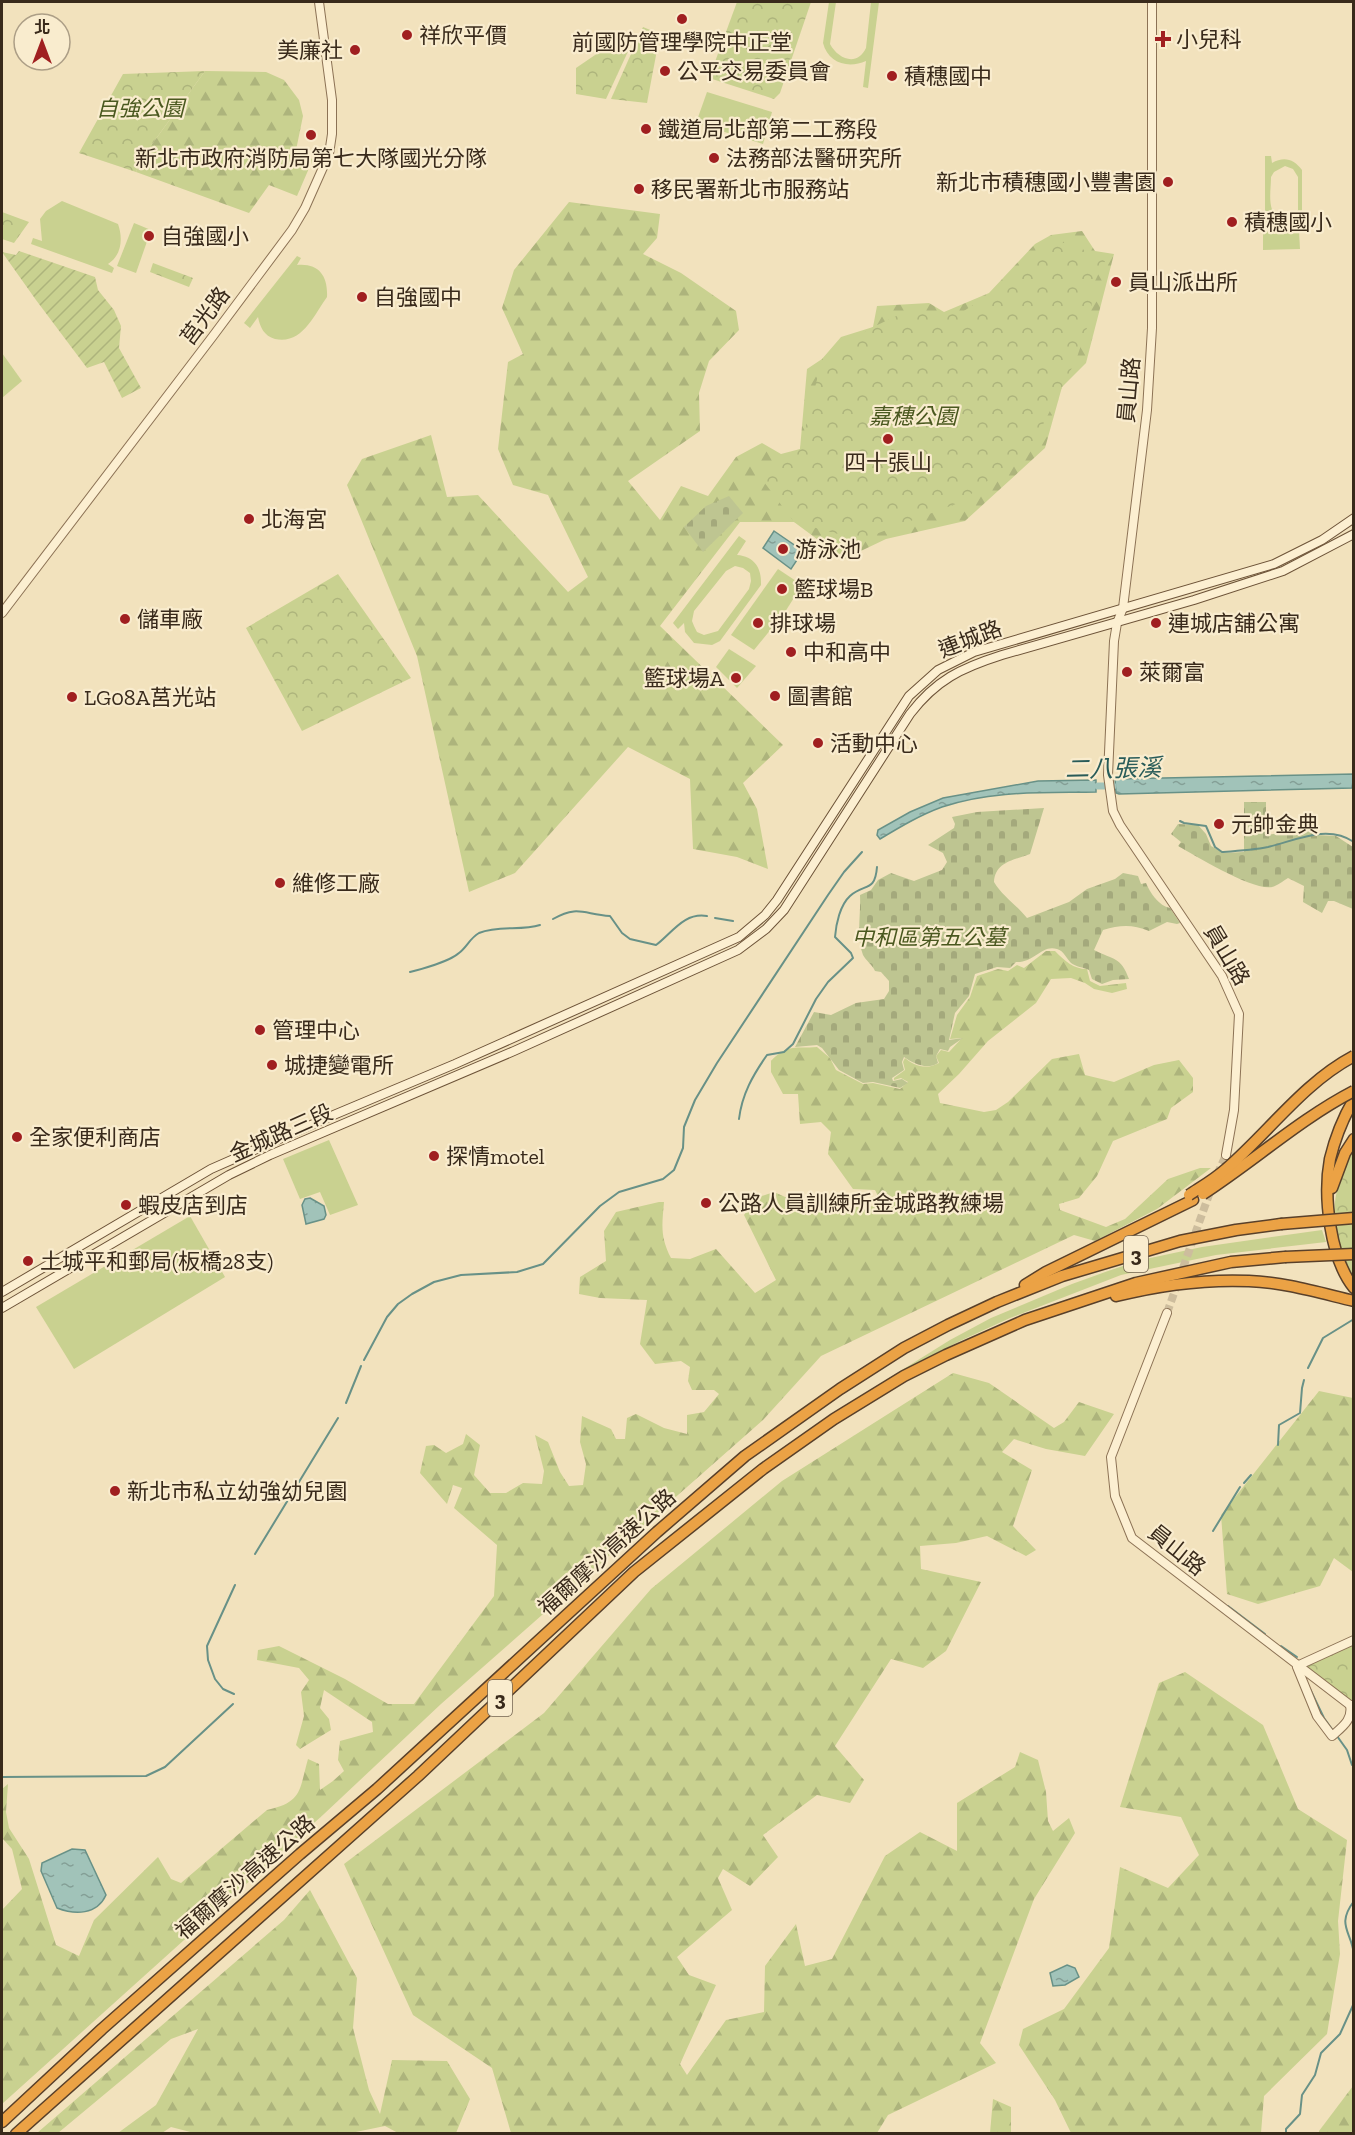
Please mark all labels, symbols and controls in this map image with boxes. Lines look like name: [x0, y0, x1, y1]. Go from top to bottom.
north arrow: [12, 12, 72, 72]
marker: 前國防管理學院中正堂: [675, 12, 689, 26]
text: 北: [34, 18, 50, 37]
place label: 祥欣平價: [419, 22, 507, 49]
place label: 小兒科: [1176, 26, 1242, 53]
marker: 祥欣平價: [400, 28, 414, 42]
place label: 前國防管理學院中正堂: [572, 29, 792, 56]
marker: 小兒科: [1154, 30, 1172, 48]
place label: 美廉社: [277, 37, 343, 64]
marker: 美廉社: [348, 43, 362, 57]
place label: 公平交易委員會: [677, 58, 831, 85]
place label: 積穗國中: [904, 63, 992, 90]
marker: 公平交易委員會: [658, 64, 672, 78]
marker: 積穗國中: [885, 69, 899, 83]
park label: 自強公園: [96, 95, 187, 122]
place label: 鐵道局北部第二工務段: [658, 116, 878, 143]
marker: 鐵道局北部第二工務段: [639, 122, 653, 136]
marker: 新北市政府消防局第七大隊國光分隊: [304, 128, 318, 142]
place label: 新北市政府消防局第七大隊國光分隊: [135, 145, 487, 172]
place label: 法務部法醫研究所: [726, 145, 902, 172]
marker: 法務部法醫研究所: [707, 151, 721, 165]
place label: 新北市積穗國小豐書園: [936, 169, 1156, 196]
marker: 新北市積穗國小豐書園: [1161, 175, 1175, 189]
place label: 移民署新北市服務站: [651, 176, 849, 203]
marker: 移民署新北市服務站: [632, 182, 646, 196]
place label: 積穗國小: [1244, 209, 1332, 236]
marker: 積穗國小: [1225, 215, 1239, 229]
place label: 自強國小: [161, 223, 249, 250]
marker: 自強國小: [142, 229, 156, 243]
place label: 員山派出所: [1128, 269, 1238, 296]
marker: 員山派出所: [1109, 275, 1123, 289]
street label: 莒光路: [174, 282, 236, 350]
place label: 自強國中: [374, 284, 462, 311]
marker: 自強國中: [355, 290, 369, 304]
street label: 員山路: [1113, 356, 1145, 424]
park label: 嘉穗公園: [869, 403, 960, 430]
marker: 四十張山: [881, 432, 895, 446]
place label: 四十張山: [844, 449, 932, 476]
place label: 北海宮: [261, 506, 327, 533]
marker: 北海宮: [242, 512, 256, 526]
place label: 游泳池: [795, 536, 861, 563]
marker: 游泳池: [776, 542, 790, 556]
place label: 籃球場B: [794, 576, 873, 603]
marker: 籃球場B: [775, 582, 789, 596]
place label: 儲車廠: [137, 606, 203, 633]
place label: 排球場: [770, 610, 836, 637]
place label: 連城店舖公寓: [1168, 610, 1300, 637]
marker: 儲車廠: [118, 612, 132, 626]
street label: 連城路: [934, 615, 1006, 663]
marker: 排球場: [751, 616, 765, 630]
marker: 連城店舖公寓: [1149, 616, 1163, 630]
place label: 中和高中: [803, 639, 891, 666]
marker: 中和高中: [784, 645, 798, 659]
place label: 萊爾富: [1139, 659, 1205, 686]
place label: 籃球場A: [644, 665, 725, 692]
marker: 萊爾富: [1120, 665, 1134, 679]
marker: 籃球場A: [729, 671, 743, 685]
place label: 圖書館: [787, 683, 853, 710]
place label: LG08A莒光站: [84, 684, 216, 711]
marker: 圖書館: [768, 689, 782, 703]
marker: LG08A莒光站: [65, 690, 79, 704]
place label: 活動中心: [830, 730, 918, 757]
marker: 活動中心: [811, 736, 825, 750]
water label: 二八張溪: [1065, 753, 1164, 783]
place label: 元帥金典: [1231, 811, 1319, 838]
marker: 元帥金典: [1212, 817, 1226, 831]
place label: 維修工廠: [292, 870, 380, 897]
marker: 維修工廠: [273, 876, 287, 890]
street label: 員山路: [1198, 920, 1256, 990]
park label: 中和區第五公墓: [852, 924, 1009, 951]
place label: 管理中心: [272, 1017, 360, 1044]
marker: 管理中心: [253, 1023, 267, 1037]
place label: 城捷變電所: [284, 1052, 394, 1079]
marker: 城捷變電所: [265, 1058, 279, 1072]
street label: 金城路三段: [225, 1098, 337, 1168]
place label: 全家便利商店: [29, 1124, 161, 1151]
marker: 全家便利商店: [10, 1130, 24, 1144]
place label: 探情motel: [446, 1143, 545, 1170]
marker: 探情motel: [427, 1149, 441, 1163]
place label: 公路人員訓練所金城路教練場: [718, 1190, 1004, 1217]
place label: 蝦皮店到店: [138, 1192, 248, 1219]
marker: 公路人員訓練所金城路教練場: [699, 1196, 713, 1210]
marker: 蝦皮店到店: [119, 1198, 133, 1212]
road number: 3: [1124, 1236, 1148, 1272]
place label: 土城平和郵局(板橋28支): [40, 1248, 273, 1275]
marker: 土城平和郵局(板橋28支): [21, 1254, 35, 1268]
place label: 新北市私立幼強幼兒園: [127, 1478, 347, 1505]
street label: 福爾摩沙高速公路: [533, 1483, 681, 1621]
marker: 新北市私立幼強幼兒園: [108, 1484, 122, 1498]
street label: 員山路: [1143, 1519, 1211, 1581]
road number: 3: [488, 1680, 512, 1716]
street label: 福爾摩沙高速公路: [170, 1809, 320, 1945]

